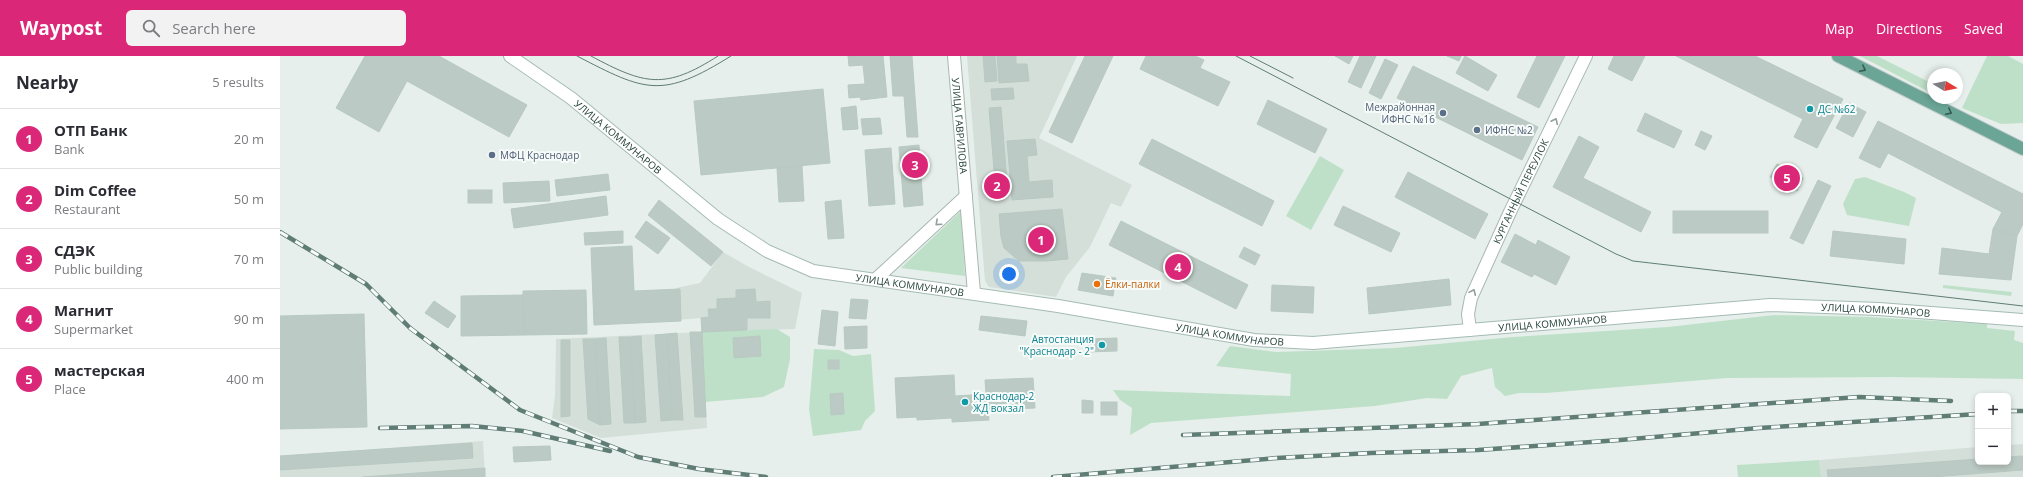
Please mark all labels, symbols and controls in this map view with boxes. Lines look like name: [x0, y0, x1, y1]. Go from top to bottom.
search box: [126, 10, 406, 46]
text: Waypost: [20, 15, 102, 41]
icon: search: [140, 17, 162, 39]
text: Search here: [172, 18, 256, 38]
text: Map: [1825, 19, 1854, 38]
text: Directions: [1876, 19, 1942, 38]
text: Saved: [1964, 19, 2003, 38]
one-way arrow: [1859, 64, 1867, 72]
north arrow: [1927, 68, 1963, 104]
text: Nearby: [16, 71, 78, 94]
text: 5 results: [212, 73, 264, 91]
street label: УЛИЦА ГАВРИЛОВА: [949, 77, 971, 175]
street label: УЛИЦА КОММУНАРОВ: [571, 97, 665, 177]
place label: Межрайонная ИФНС №16: [1365, 100, 1435, 126]
place label: ДС №62: [1818, 102, 1856, 116]
marker: ДС №62: [1805, 104, 1815, 114]
one-way arrow: [1944, 107, 1952, 115]
marker: Межрайонная ИФНС №16: [1438, 108, 1448, 118]
one-way arrow: [1550, 117, 1558, 125]
text: ОТП Банк: [54, 120, 128, 140]
place label: ИФНС №2: [1485, 123, 1533, 137]
marker: ИФНС №2: [1472, 125, 1482, 135]
text: 1: [25, 130, 33, 148]
text: 20 m: [234, 130, 264, 148]
street label: КУРГАННЫЙ ПЕРЕУЛОК: [1489, 136, 1552, 246]
text: Bank: [54, 140, 84, 158]
place label: МФЦ Краснодар: [500, 148, 579, 162]
marker: МФЦ Краснодар: [487, 150, 497, 160]
pin: 3: [902, 150, 928, 180]
pin: 5: [1774, 163, 1800, 193]
pin: 2: [984, 171, 1010, 201]
text: Dim Coffee: [54, 180, 137, 200]
text: 2: [25, 190, 33, 208]
text: 50 m: [234, 190, 264, 208]
text: Restaurant: [54, 200, 121, 218]
one-way arrow: [935, 218, 943, 226]
pin: 1: [1028, 225, 1054, 255]
text: СДЭК: [54, 240, 95, 260]
text: 3: [25, 250, 33, 268]
text: 70 m: [234, 250, 264, 268]
pin: 4: [1165, 252, 1191, 282]
text: Public building: [54, 260, 143, 278]
your location: [999, 264, 1019, 284]
street label: УЛИЦА КОММУНАРОВ: [855, 270, 965, 299]
place label: Ёлки-палки: [1105, 277, 1160, 291]
marker: Ёлки-палки: [1092, 279, 1102, 289]
one-way arrow: [1468, 289, 1476, 296]
text: Магнит: [54, 300, 113, 320]
street label: УЛИЦА КОММУНАРОВ: [1821, 300, 1931, 320]
text: 4: [25, 310, 33, 328]
text: 90 m: [234, 310, 264, 328]
street label: УЛИЦА КОММУНАРОВ: [1498, 312, 1608, 335]
text: Supermarket: [54, 320, 133, 338]
street label: УЛИЦА КОММУНАРОВ: [1175, 320, 1284, 349]
place label: Автостанция "Краснодар - 2": [1020, 332, 1094, 358]
marker: Автостанция "Краснодар - 2": [1097, 340, 1107, 350]
text: мастерская: [54, 360, 145, 380]
text: 5: [25, 370, 33, 388]
text: 400 m: [226, 370, 264, 388]
text: Place: [54, 380, 86, 398]
place label: Краснодар-2 ЖД вокзал: [973, 389, 1035, 415]
map controls: [1975, 393, 2011, 465]
button: +: [1975, 393, 2011, 429]
marker: Краснодар-2 ЖД вокзал: [960, 397, 970, 407]
button: −: [1975, 429, 2011, 465]

